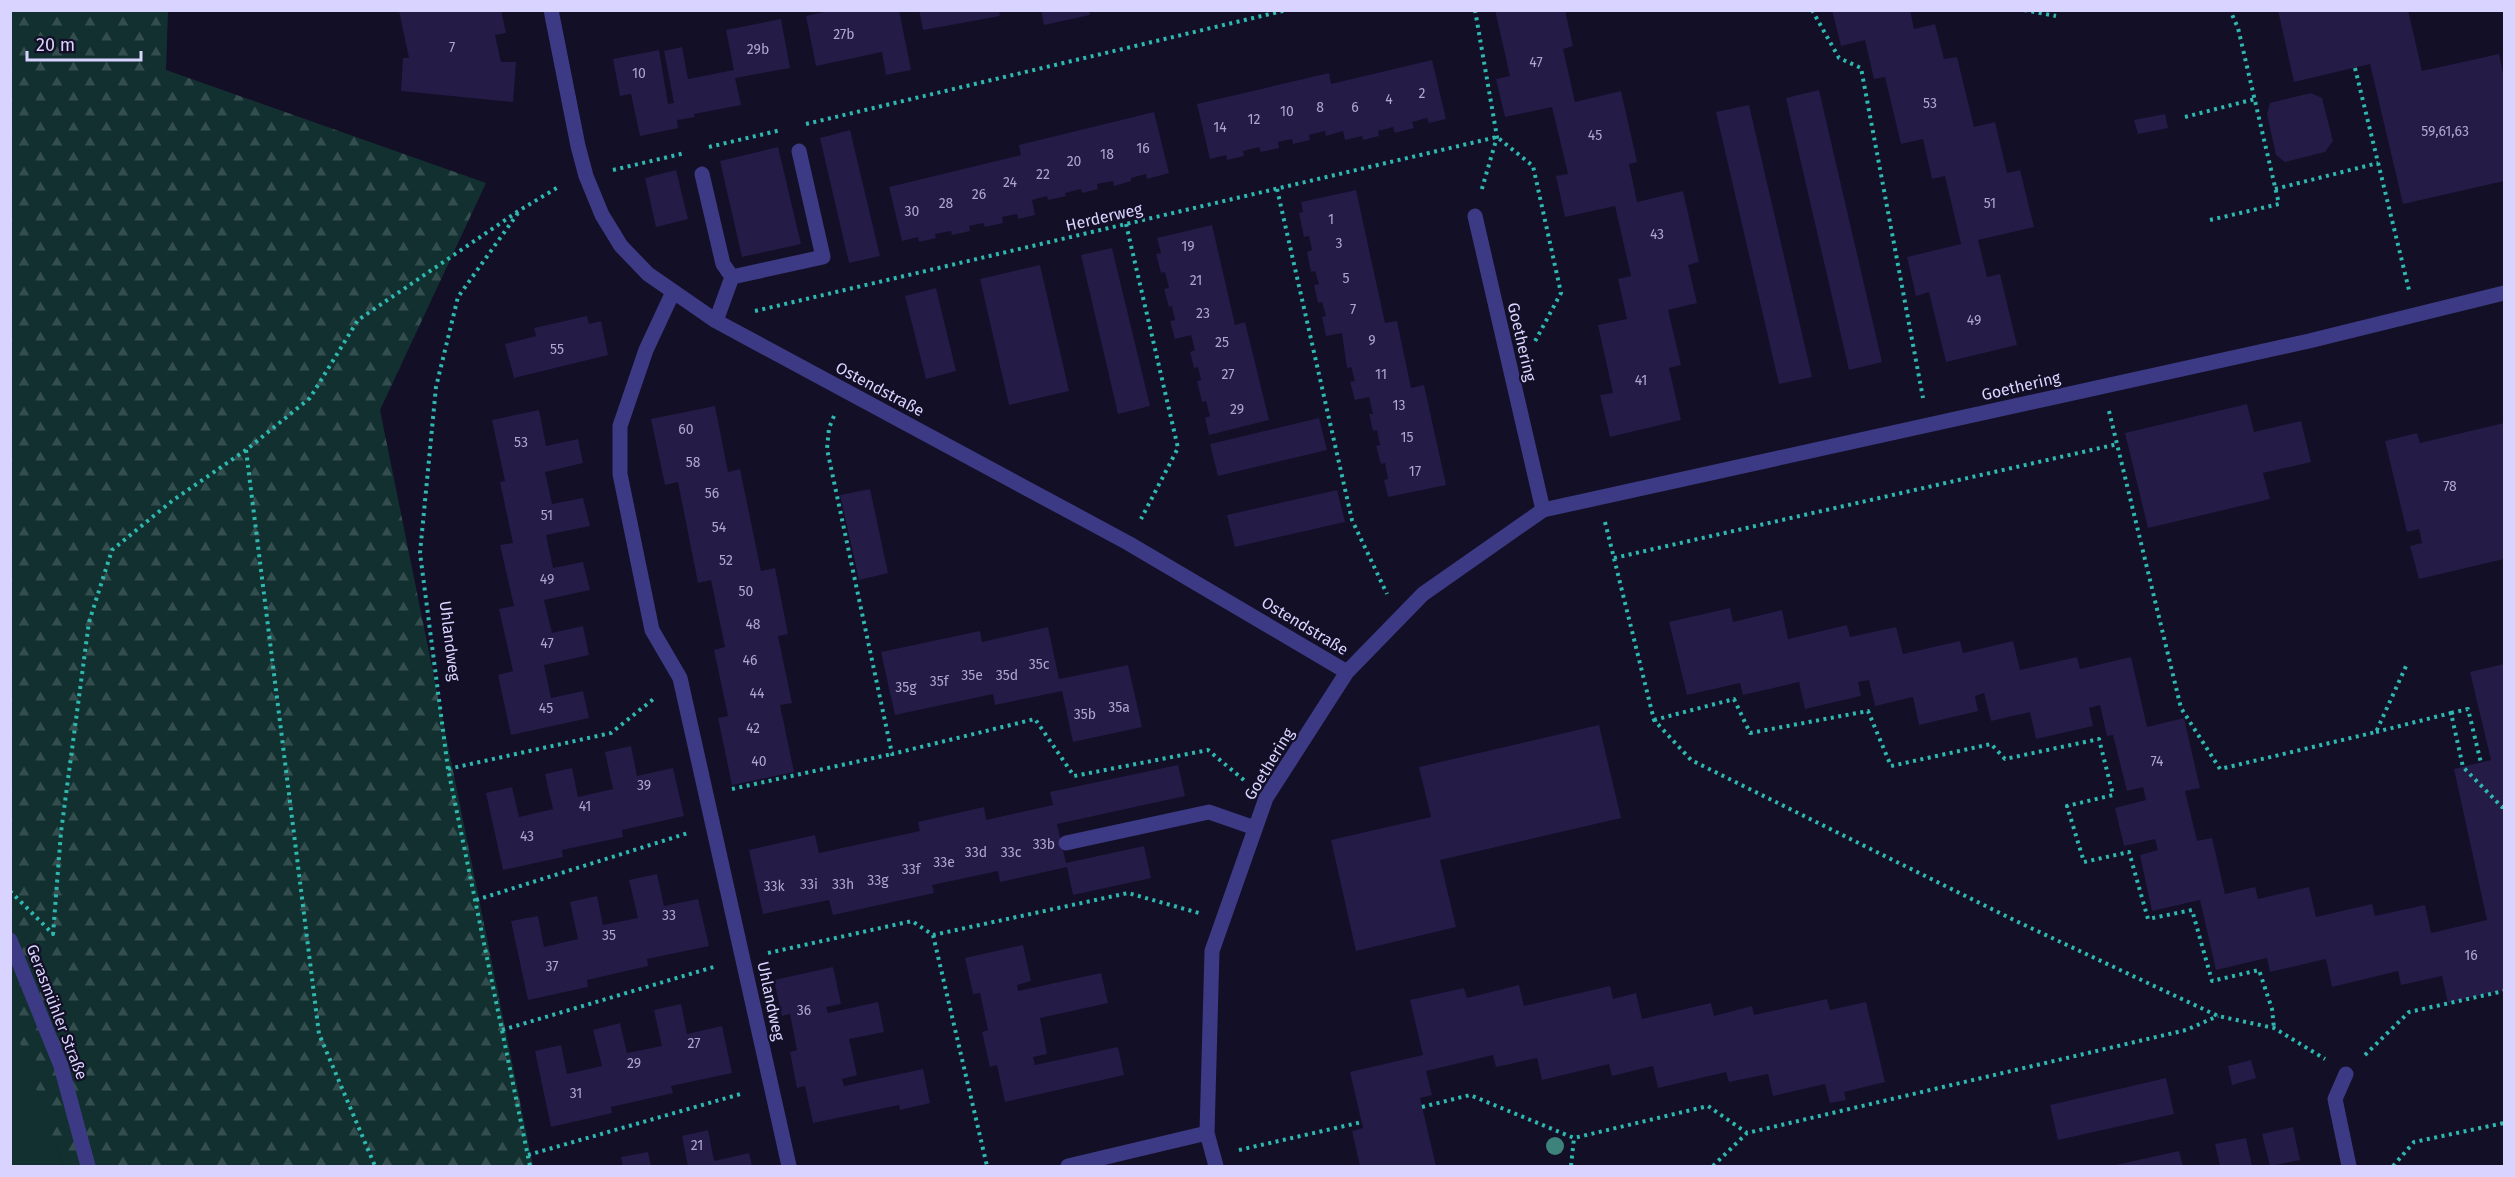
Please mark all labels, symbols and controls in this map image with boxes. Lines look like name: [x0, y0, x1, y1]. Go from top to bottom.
scale bar: [27, 24, 141, 62]
house number: 27b: [833, 26, 855, 43]
text: 20 m: [36, 34, 75, 56]
house number: 7: [449, 39, 455, 56]
house number: 29b: [747, 41, 769, 58]
house number: 47: [1529, 54, 1543, 71]
house number: 10: [632, 65, 646, 82]
house number: 2: [1419, 85, 1426, 102]
house number: 4: [1385, 91, 1393, 108]
house number: 53: [1923, 95, 1937, 112]
house number: 8: [1316, 99, 1324, 116]
house number: 6: [1351, 99, 1359, 116]
house number: 10: [1280, 103, 1294, 120]
house number: 12: [1248, 111, 1261, 128]
house number: 14: [1213, 119, 1227, 136]
house number: 59,61,63: [2421, 123, 2469, 140]
house number: 45: [1588, 127, 1602, 144]
house number: 16: [1136, 140, 1150, 157]
house number: 18: [1100, 146, 1114, 163]
house number: 20: [1067, 153, 1082, 170]
house number: 22: [1036, 166, 1050, 183]
house number: 24: [1003, 174, 1018, 191]
house number: 26: [972, 186, 986, 203]
house number: 28: [939, 195, 954, 212]
house number: 51: [1984, 195, 1996, 212]
street label: Herderweg: [1064, 199, 1145, 235]
house number: 30: [905, 203, 920, 220]
house number: 1: [1328, 211, 1334, 228]
house number: 43: [1650, 226, 1664, 243]
house number: 3: [1336, 235, 1343, 252]
house number: 19: [1181, 238, 1195, 255]
house number: 5: [1342, 270, 1350, 287]
house number: 21: [1190, 272, 1202, 289]
house number: 7: [1350, 301, 1356, 318]
street label: Goethering: [1504, 301, 1540, 384]
house number: 23: [1196, 305, 1210, 322]
house number: 49: [1967, 312, 1981, 329]
house number: 9: [1368, 332, 1376, 349]
house number: 25: [1215, 334, 1229, 351]
house number: 55: [550, 341, 564, 358]
street label: Ostendstraße: [832, 358, 928, 420]
house number: 27: [1221, 366, 1235, 383]
house number: 11: [1375, 366, 1387, 383]
street label: Goethering: [1980, 368, 2063, 404]
house number: 41: [1635, 372, 1647, 389]
house number: 13: [1392, 397, 1406, 414]
house number: 29: [1230, 401, 1244, 418]
house number: 60: [678, 421, 694, 438]
house number: 15: [1400, 429, 1414, 446]
house number: 53: [514, 434, 528, 451]
house number: 58: [686, 454, 701, 471]
house number: 17: [1409, 463, 1421, 480]
house number: 78: [2443, 478, 2457, 495]
house number: 56: [705, 485, 719, 502]
house number: 51: [541, 507, 553, 524]
house number: 54: [712, 519, 727, 536]
house number: 52: [719, 552, 733, 569]
house number: 49: [540, 571, 554, 588]
house number: 50: [739, 583, 754, 600]
street label: Ostendstraße: [1258, 593, 1352, 659]
street label: Uhlandweg: [436, 600, 464, 683]
house number: 48: [745, 616, 761, 633]
house number: 47: [540, 635, 554, 652]
house number: 46: [743, 652, 757, 669]
house number: 35c: [1029, 656, 1050, 673]
house number: 35e: [961, 667, 983, 684]
house number: 35d: [996, 667, 1018, 684]
house number: 35f: [930, 673, 950, 690]
house number: 35g: [895, 679, 917, 696]
house number: 44: [750, 685, 765, 702]
house number: 35a: [1108, 699, 1130, 716]
house number: 45: [539, 700, 553, 717]
house number: 35b: [1074, 706, 1096, 723]
house number: 42: [746, 720, 760, 737]
street label: Goethering: [1240, 724, 1298, 803]
house number: 40: [751, 753, 767, 770]
house number: 74: [2150, 753, 2164, 770]
house number: 39: [637, 777, 651, 794]
house number: 41: [579, 798, 591, 815]
house number: 43: [520, 828, 534, 845]
house number: 33b: [1033, 836, 1055, 853]
house number: 33d: [965, 844, 987, 861]
house number: 33c: [1001, 844, 1022, 861]
house number: 33e: [933, 854, 955, 871]
house number: 33f: [902, 861, 922, 878]
house number: 33g: [867, 872, 889, 889]
house number: 33i: [800, 876, 818, 893]
house number: 33h: [832, 876, 854, 893]
house number: 33k: [763, 878, 785, 895]
house number: 33: [662, 907, 676, 924]
house number: 35: [602, 927, 616, 944]
street label: Gerasmühler Straße: [22, 942, 92, 1082]
house number: 16: [2464, 947, 2478, 964]
house number: 37: [545, 958, 559, 975]
street label: Uhlandweg: [753, 960, 789, 1043]
house number: 36: [797, 1002, 811, 1019]
house number: 27: [687, 1035, 701, 1052]
house number: 29: [627, 1055, 641, 1072]
house number: 31: [570, 1085, 582, 1102]
house number: 21: [691, 1137, 703, 1154]

